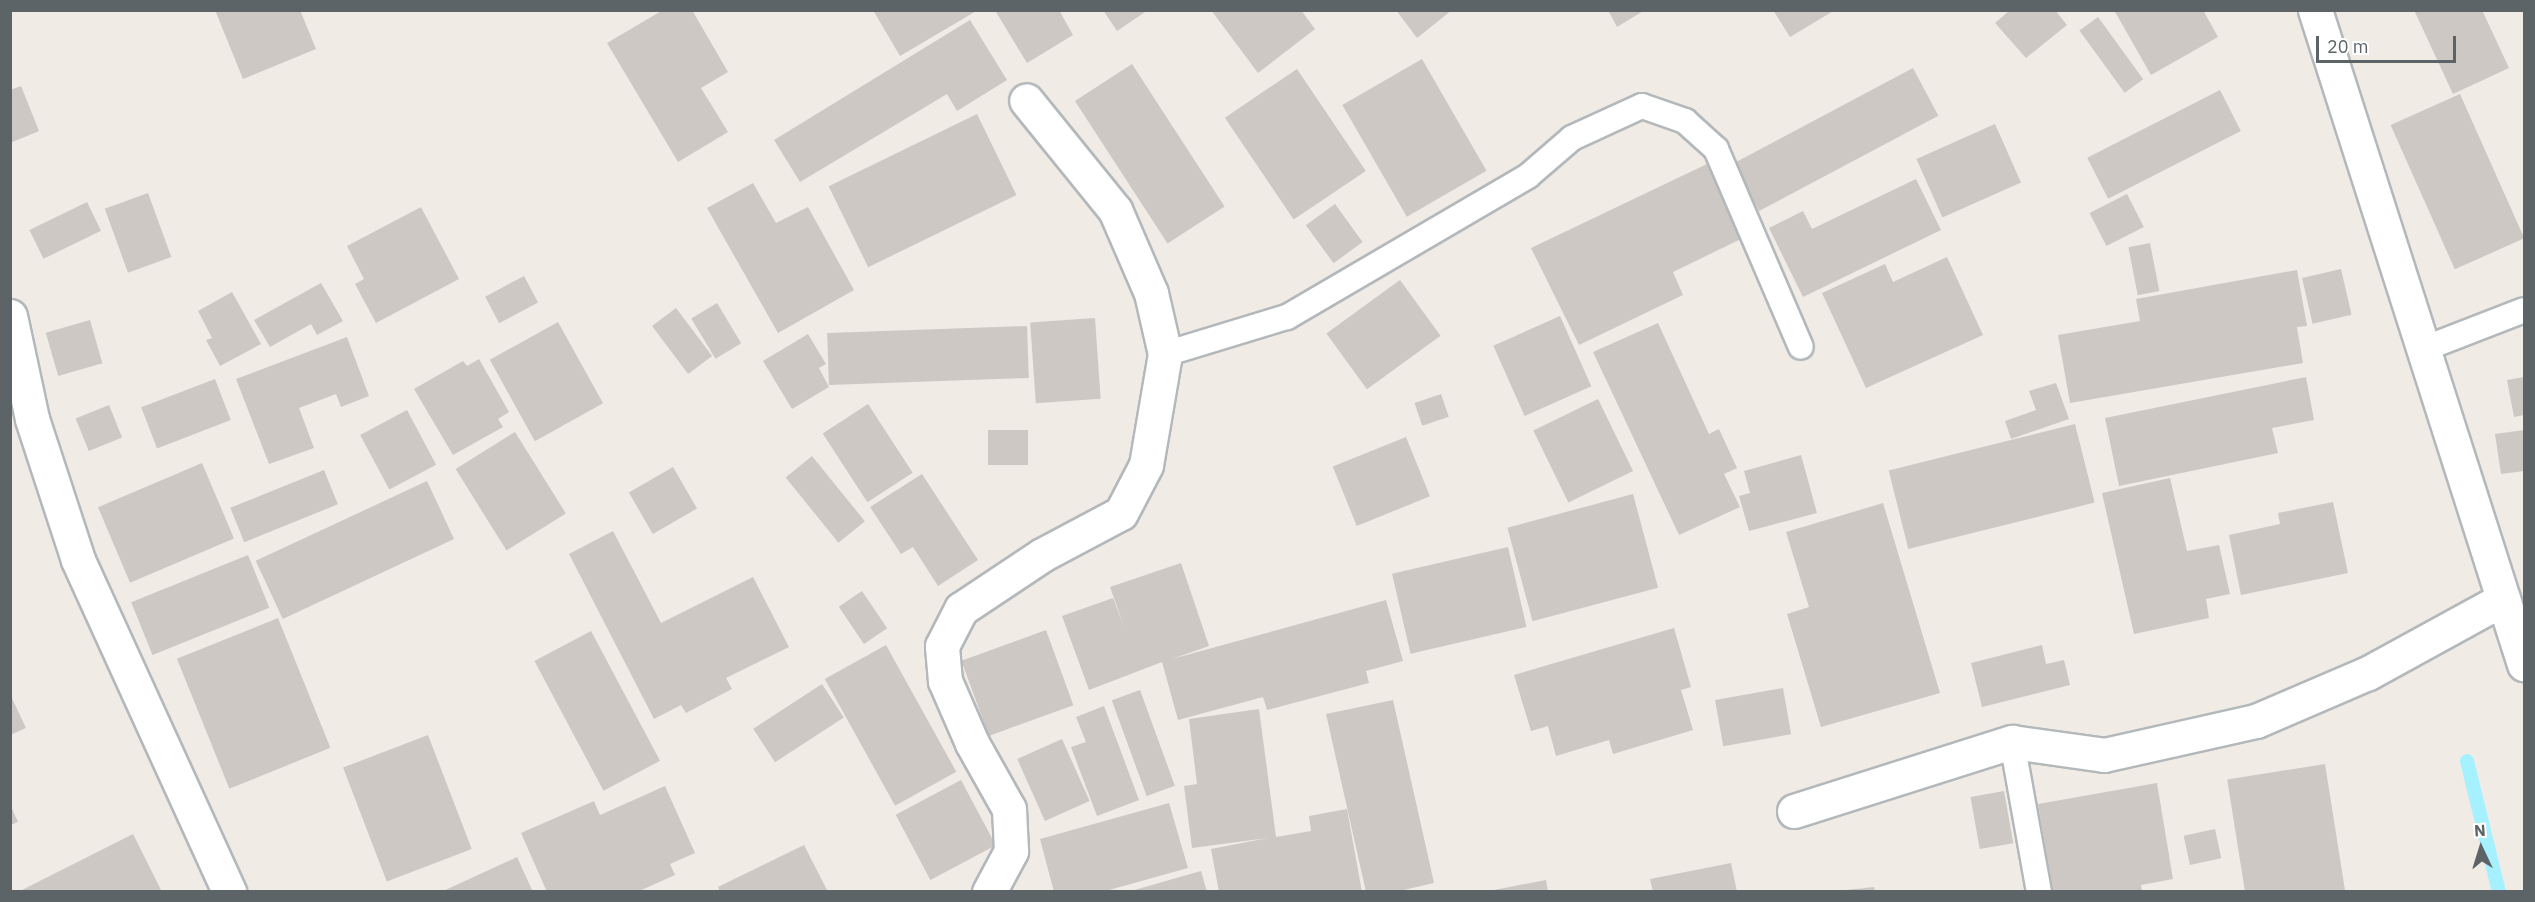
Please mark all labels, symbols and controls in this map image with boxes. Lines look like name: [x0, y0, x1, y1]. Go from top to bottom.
scale bar: [2319, 24, 2458, 62]
text: 20 m: [2327, 35, 2369, 58]
north arrow: [2451, 818, 2511, 878]
text: N: [2473, 820, 2486, 840]

